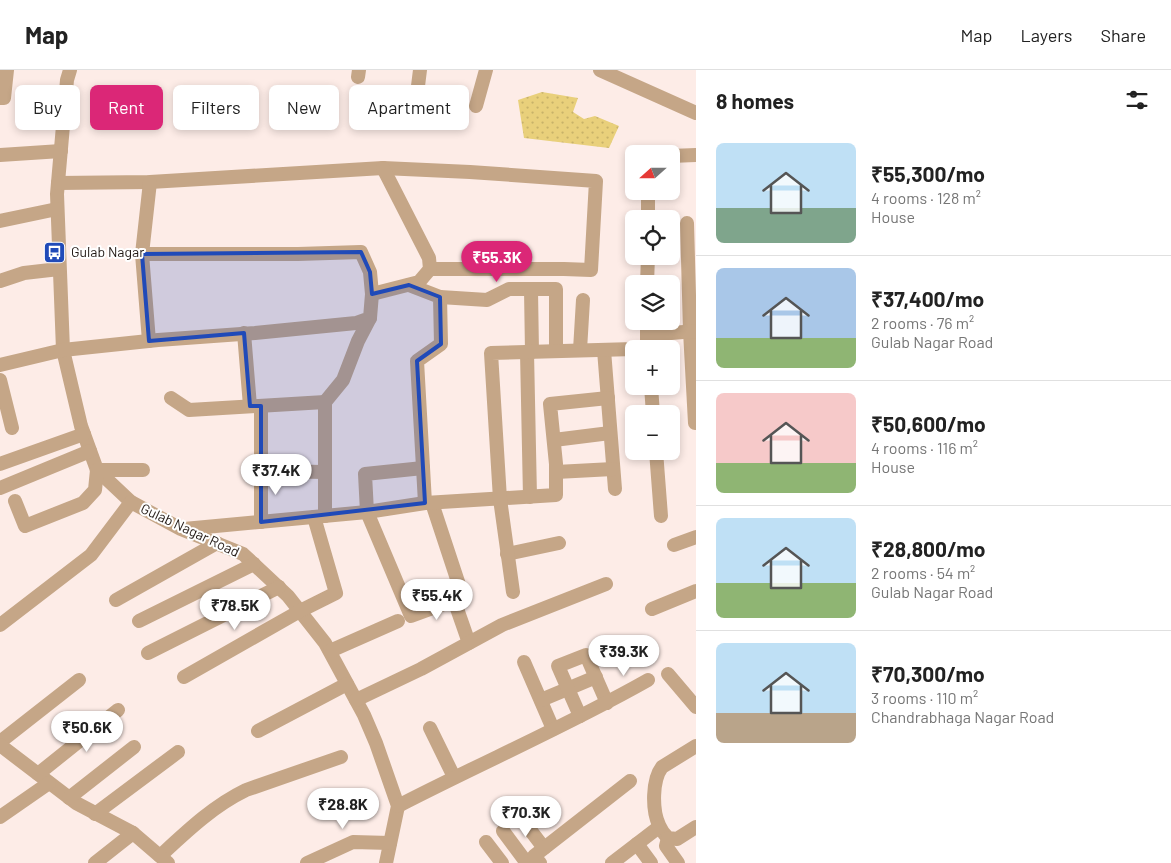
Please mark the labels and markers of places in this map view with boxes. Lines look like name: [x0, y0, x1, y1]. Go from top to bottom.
bus stop icon: Gulab Nagar: [43, 240, 67, 264]
pin: ₹55.3K: [456, 240, 538, 283]
place label: Gulab Nagar: [71, 243, 144, 260]
pin: ₹37.4K: [235, 454, 317, 496]
pin: ₹55.4K: [396, 578, 478, 621]
pin: ₹78.5K: [194, 588, 276, 631]
pin: ₹39.3K: [583, 634, 665, 677]
pin: ₹50.6K: [46, 710, 128, 753]
pin: ₹28.8K: [302, 788, 384, 830]
pin: ₹70.3K: [485, 796, 567, 838]

